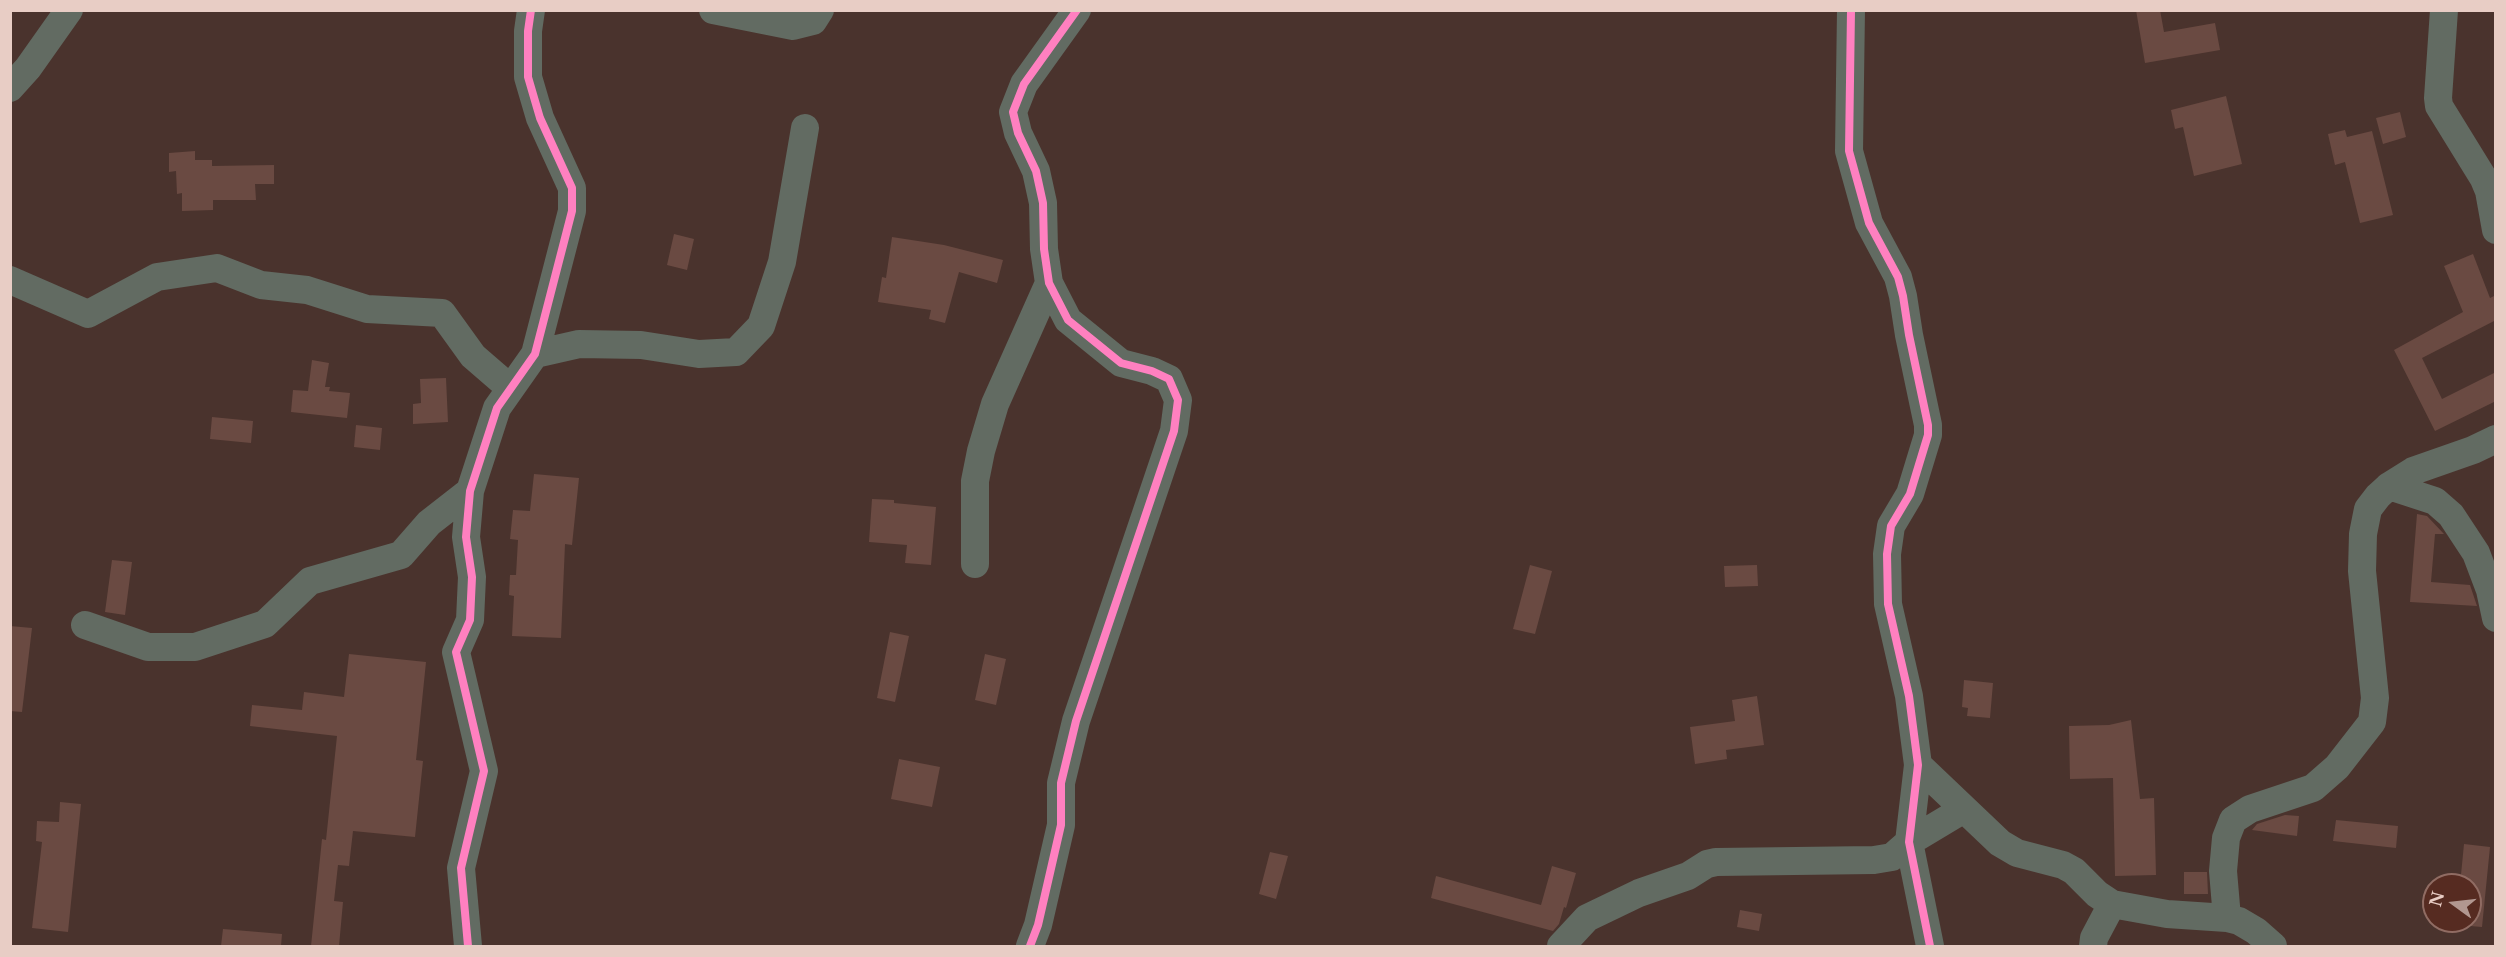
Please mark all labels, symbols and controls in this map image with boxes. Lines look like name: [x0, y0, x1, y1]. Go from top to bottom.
north arrow: [2422, 873, 2482, 933]
text: N: [2425, 889, 2448, 909]

